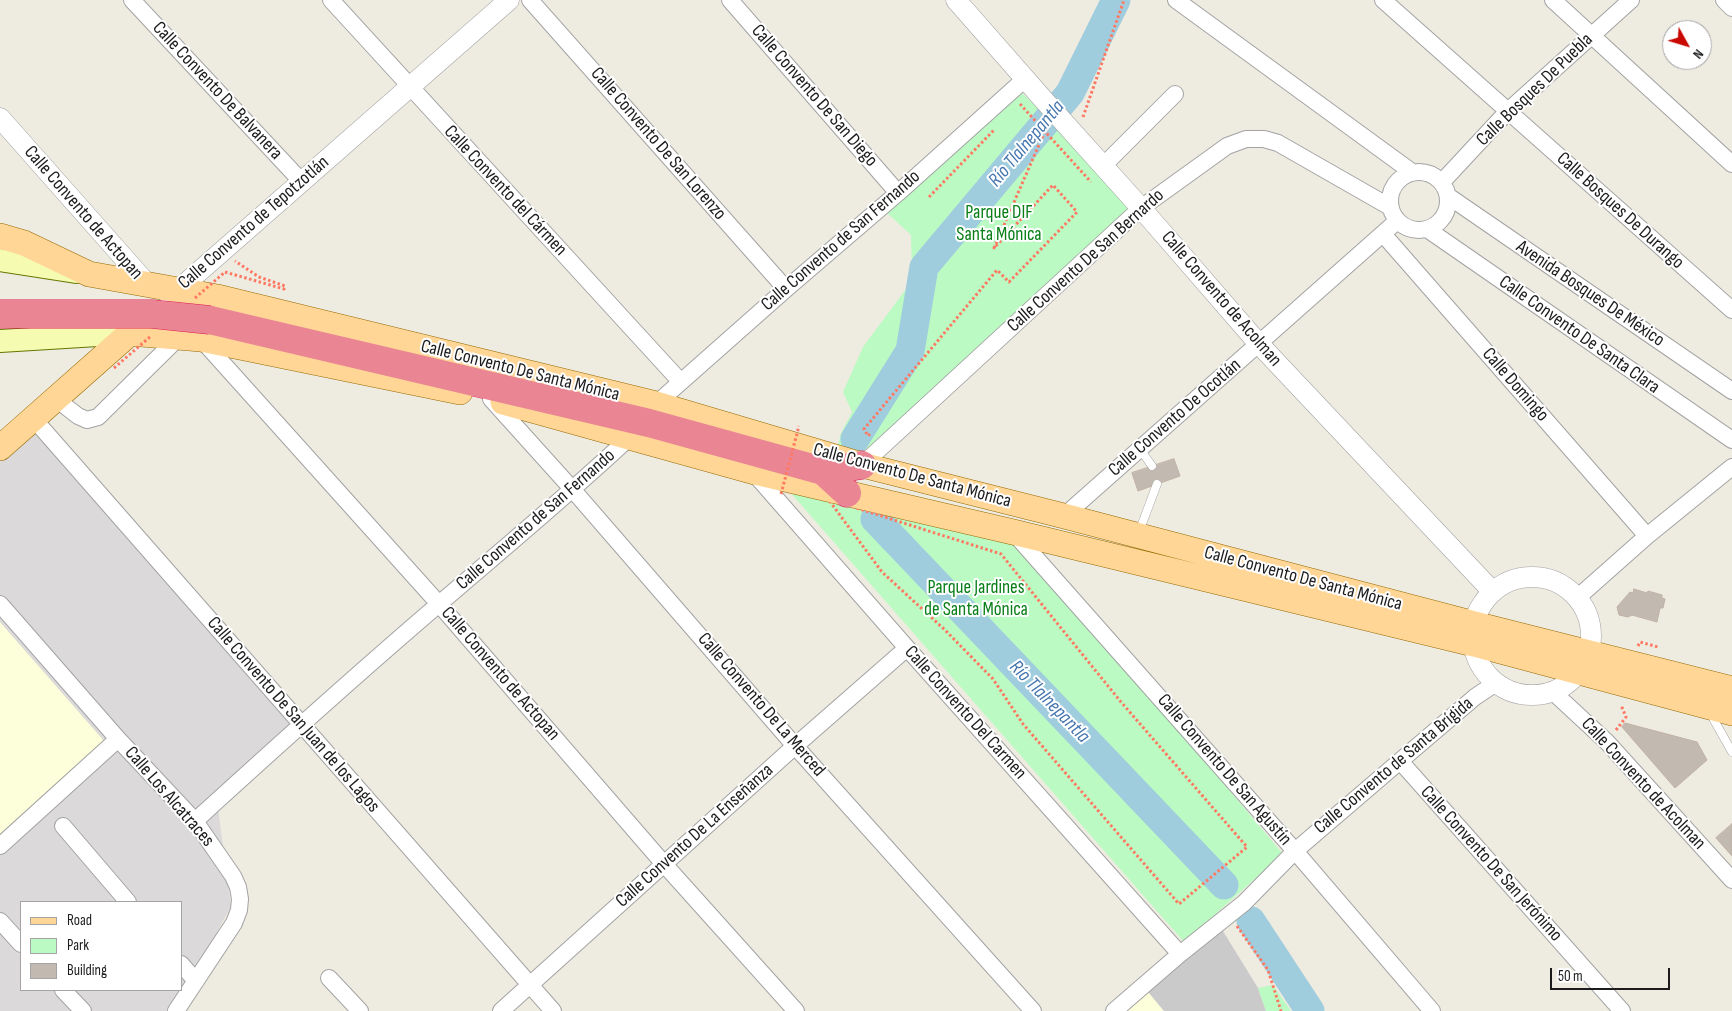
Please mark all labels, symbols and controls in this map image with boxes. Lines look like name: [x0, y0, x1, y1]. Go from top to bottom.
street label: Calle Convento De Balvanera: [147, 17, 287, 165]
street label: Calle Convento De San Diego: [746, 20, 882, 172]
north arrow: [1662, 20, 1712, 70]
street label: Calle Bosques De Puebla: [1472, 29, 1598, 151]
text: N: [1689, 46, 1707, 62]
street label: Calle Convento De San Lorenzo: [585, 63, 731, 225]
water label: Río Tlalnepantla: [984, 96, 1070, 192]
street label: Calle Convento del Cármen: [439, 121, 571, 261]
street label: Calle Convento de Actopan: [19, 141, 147, 285]
street label: Calle Bosques De Durango: [1552, 148, 1688, 274]
street label: Calle Convento de Tepotzotlán: [174, 151, 334, 295]
street label: Calle Convento de San Fernando: [757, 166, 925, 316]
street label: Calle Convento De San Bernardo: [1003, 185, 1169, 337]
park label: Parque DIF Santa Mónica: [956, 202, 1042, 246]
street label: Calle Convento de Acolman: [1156, 227, 1286, 371]
street label: Avenida Bosques De México: [1511, 236, 1669, 352]
street label: Calle Convento De Santa Clara: [1494, 271, 1664, 399]
street label: Calle Convento De Santa Mónica: [418, 335, 622, 407]
street label: Calle Domingo: [1477, 343, 1553, 427]
street label: Calle Convento De Ocotlán: [1104, 354, 1246, 482]
street label: Calle Convento De Santa Mónica: [811, 439, 1013, 513]
street label: Calle Convento de San Fernando: [452, 445, 620, 595]
street label: Calle Convento De Santa Mónica: [1202, 542, 1404, 616]
park label: Parque Jardines de Santa Mónica: [924, 577, 1028, 621]
street label: Calle Convento de Actopan: [436, 602, 564, 746]
street label: Calle Convento De San Juan de los Lagos: [202, 612, 384, 818]
street label: Calle Convento De La Merced: [692, 628, 830, 782]
street label: Calle Convento Del Carmen: [899, 642, 1031, 784]
water label: Río Tlalnepantla: [1004, 656, 1094, 748]
street label: Calle Convento De San Agustín: [1152, 690, 1296, 850]
street label: Calle Convento de Santa Brígida: [1310, 693, 1478, 839]
street label: Calle Convento de Acolman: [1576, 713, 1710, 855]
street label: Calle Los Alcatraces: [119, 742, 219, 852]
street label: Calle Convento De La Enseñanza: [612, 759, 778, 913]
street label: Calle Convento De San Jerónimo: [1415, 781, 1567, 947]
legend: [20, 901, 182, 991]
text: Road: [67, 911, 92, 930]
text: Park: [67, 936, 89, 955]
scale bar: [1552, 958, 1672, 990]
text: Building: [67, 961, 107, 980]
text: 50 m: [1558, 967, 1583, 986]

